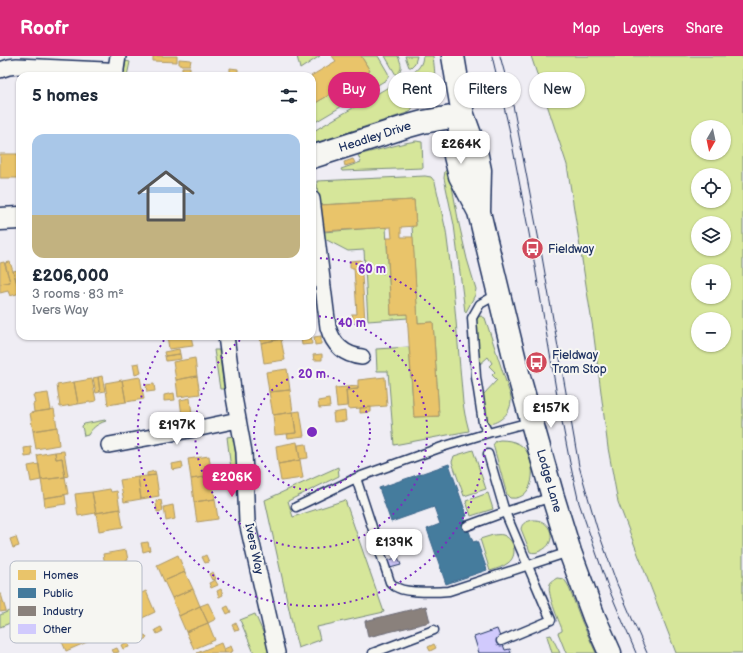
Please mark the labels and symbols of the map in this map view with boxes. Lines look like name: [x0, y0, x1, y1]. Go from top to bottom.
street label: Headley Drive: [337, 118, 413, 156]
north arrow: [691, 120, 731, 160]
pin: £264K: [433, 131, 489, 165]
bus stop icon: Fieldway: [519, 236, 545, 262]
place label: Fieldway: [548, 242, 595, 257]
text: 60 m: [358, 262, 386, 277]
text: 40 m: [338, 316, 366, 331]
place label: Fieldway Tram Stop: [552, 348, 607, 377]
bus stop icon: Fieldway Tram Stop: [524, 349, 550, 375]
text: 20 m: [298, 367, 326, 382]
pin: £157K: [523, 395, 579, 429]
pin: £197K: [149, 412, 205, 446]
centre of rings: [305, 425, 319, 439]
street label: Lodge Lane: [533, 448, 565, 514]
pin: £206K: [204, 464, 260, 498]
street label: Ivers Way: [241, 522, 267, 577]
pin: £139K: [366, 529, 422, 563]
legend: [10, 561, 142, 643]
text: Homes: [43, 569, 79, 582]
text: Public: [43, 587, 73, 600]
text: Industry: [43, 605, 83, 618]
text: Other: [43, 623, 72, 636]

